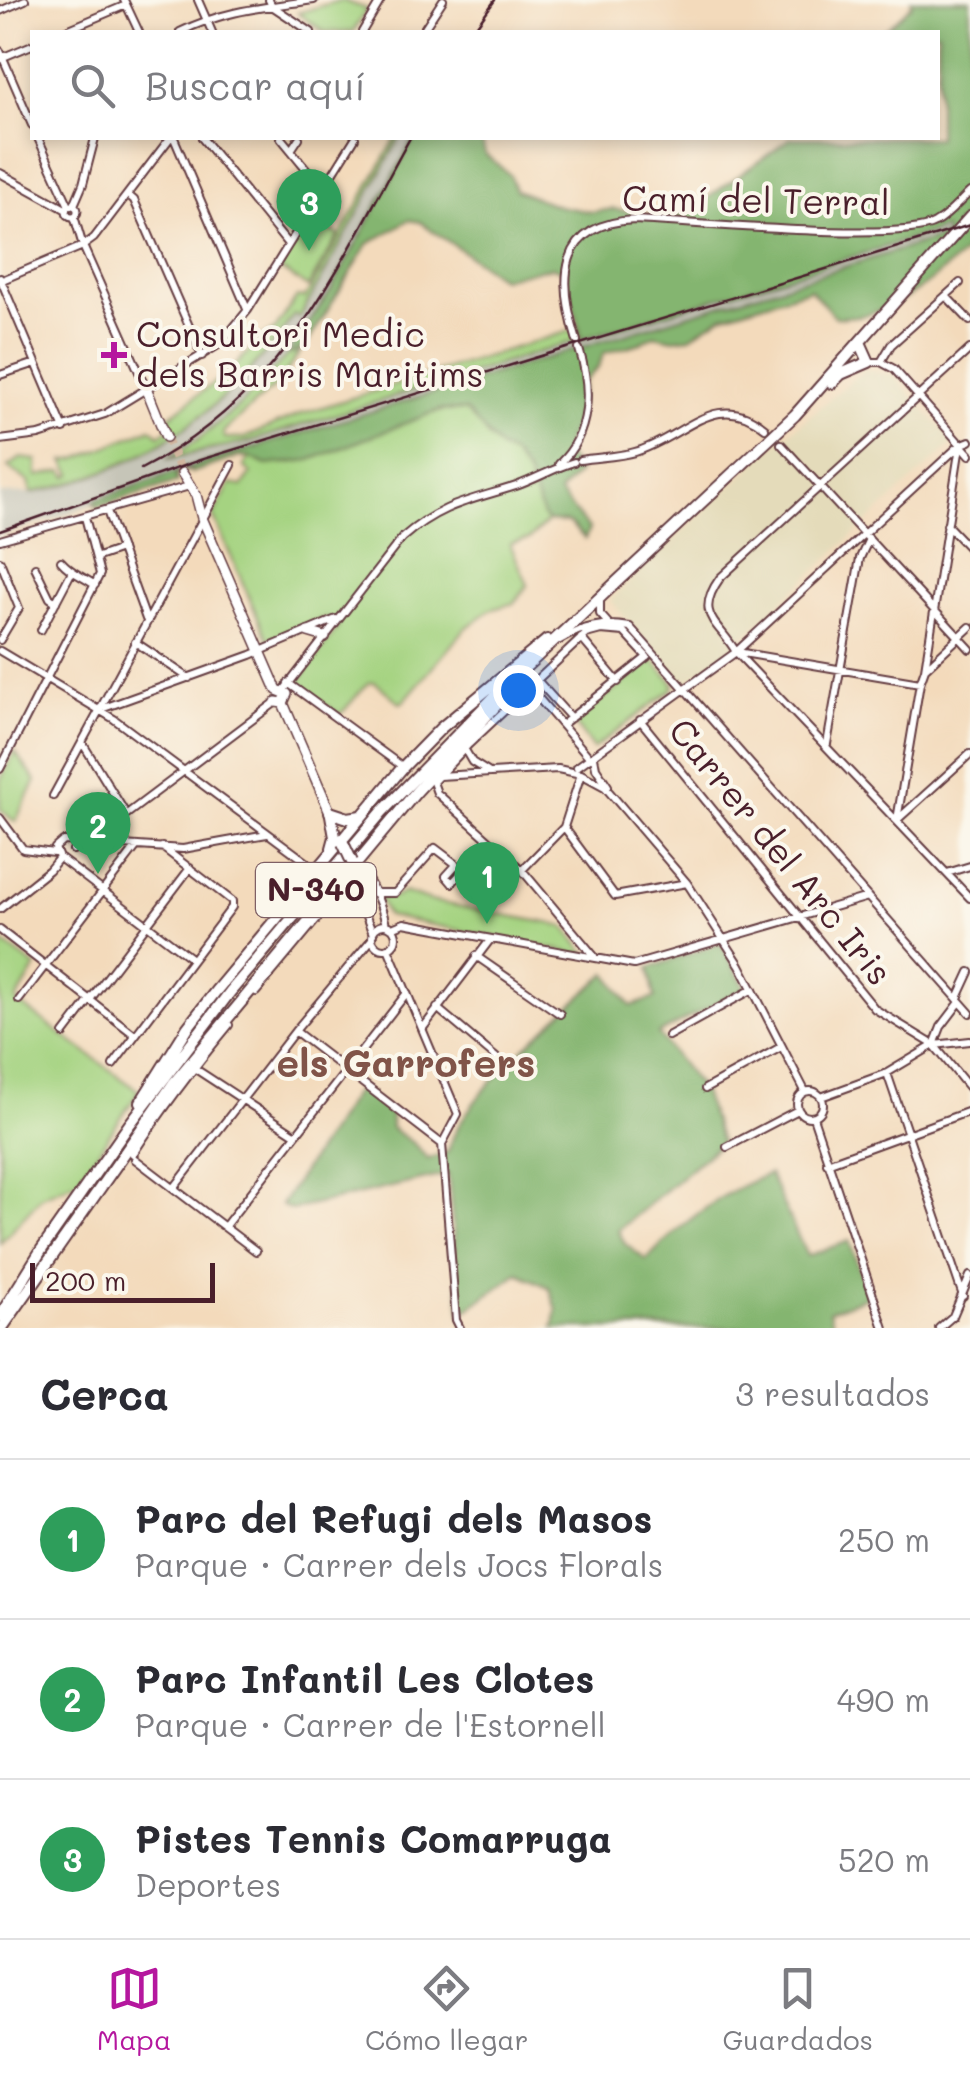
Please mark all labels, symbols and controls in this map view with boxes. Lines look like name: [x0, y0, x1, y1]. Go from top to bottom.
search box: [30, 30, 940, 140]
icon: search: [65, 58, 120, 113]
text: Buscar aquí: [145, 60, 366, 110]
pin: 3: [276, 168, 342, 251]
street label: Camí del Terral: [622, 174, 890, 224]
place label: Consultori Medic dels Barris Maritims: [136, 310, 483, 396]
marker: Consultori Medic dels Barris Maritims: [101, 342, 127, 368]
your location: [493, 665, 544, 716]
street label: Carrer del Arc Iris: [660, 708, 903, 994]
pin: 2: [66, 792, 130, 874]
pin: 1: [454, 842, 520, 924]
road number: N-340: [256, 863, 376, 917]
district label: els Garrofers: [277, 1037, 535, 1087]
scale bar: [30, 1258, 215, 1302]
text: 200 m: [45, 1262, 126, 1298]
text: Cerca: [40, 1366, 169, 1421]
text: 3 resultados: [735, 1372, 930, 1414]
text: Parc del Refugi dels Masos: [135, 1493, 653, 1543]
text: 1: [65, 1518, 80, 1560]
text: 250 m: [838, 1518, 930, 1560]
text: Parque · Carrer dels Jocs Florals: [135, 1543, 663, 1585]
text: Parc Infantil Les Clotes: [135, 1653, 594, 1703]
text: 2: [64, 1678, 81, 1720]
text: 490 m: [837, 1678, 930, 1720]
text: Parque · Carrer de l'Estornell: [135, 1703, 606, 1745]
text: Pistes Tennis Comarruga: [135, 1813, 612, 1863]
text: 3: [63, 1838, 82, 1880]
text: 520 m: [838, 1838, 930, 1880]
text: Deportes: [135, 1863, 281, 1905]
tab: Mapa: [97, 1961, 171, 2057]
tab: Cómo llegar: [365, 1961, 529, 2057]
tab: Guardados: [722, 1961, 873, 2057]

